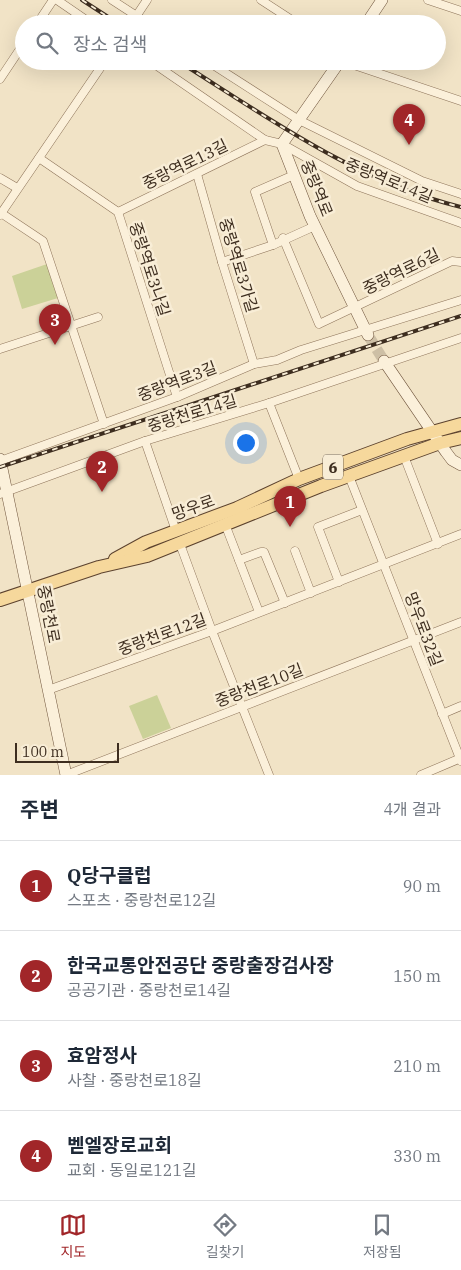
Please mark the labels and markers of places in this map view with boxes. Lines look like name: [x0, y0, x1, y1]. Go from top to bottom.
pin: 4: [393, 104, 425, 145]
pin: 3: [39, 304, 71, 345]
pin: 2: [86, 451, 118, 492]
pin: 1: [274, 486, 306, 527]

